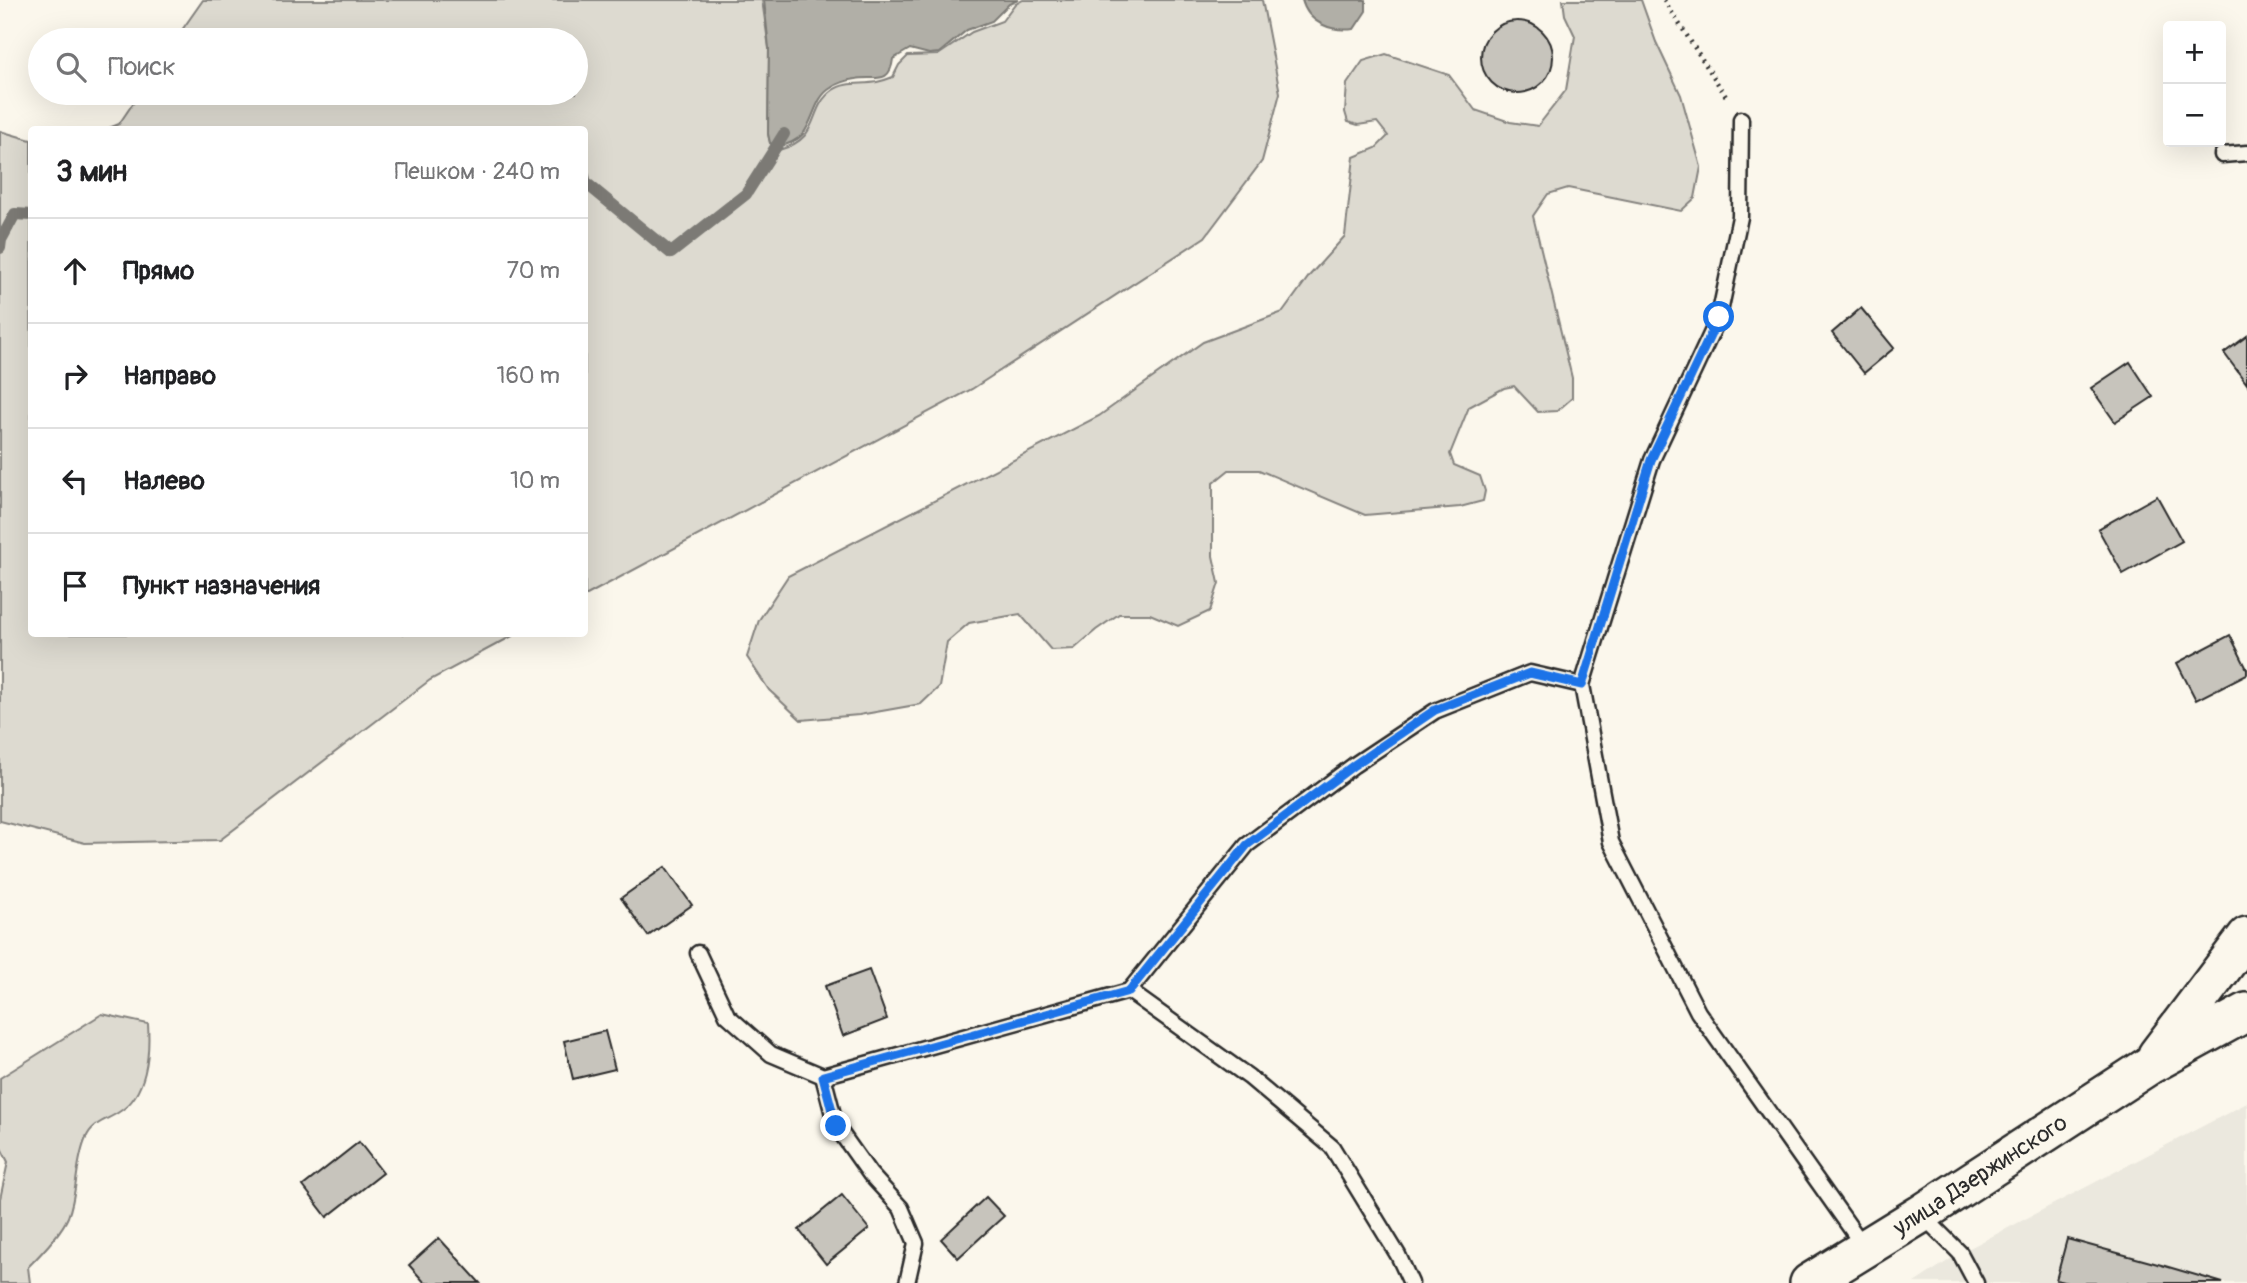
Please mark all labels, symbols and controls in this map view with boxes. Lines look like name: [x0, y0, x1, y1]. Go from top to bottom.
map controls: [2163, 21, 2226, 147]
button: +: [2163, 21, 2226, 84]
search box: [28, 28, 588, 105]
icon: search: [52, 48, 90, 86]
text: Поиск: [108, 51, 176, 83]
button: −: [2163, 84, 2226, 147]
text: 3 мин: [56, 153, 127, 190]
text: Пешком · 240 m: [394, 157, 560, 186]
icon: ahead: [56, 252, 94, 290]
text: Прямо: [123, 255, 194, 287]
text: 70 m: [507, 256, 560, 285]
route start: [1703, 301, 1734, 332]
icon: right: [56, 357, 94, 395]
text: Направо: [123, 360, 216, 392]
text: 160 m: [496, 361, 560, 390]
icon: left: [56, 462, 94, 500]
text: Налево: [123, 465, 205, 497]
text: 10 m: [510, 466, 560, 495]
icon: arrive: [56, 567, 94, 605]
text: Пункт назначения: [123, 570, 320, 602]
street label: улица Дзержинского: [1887, 1108, 2073, 1243]
route end: [820, 1110, 851, 1141]

